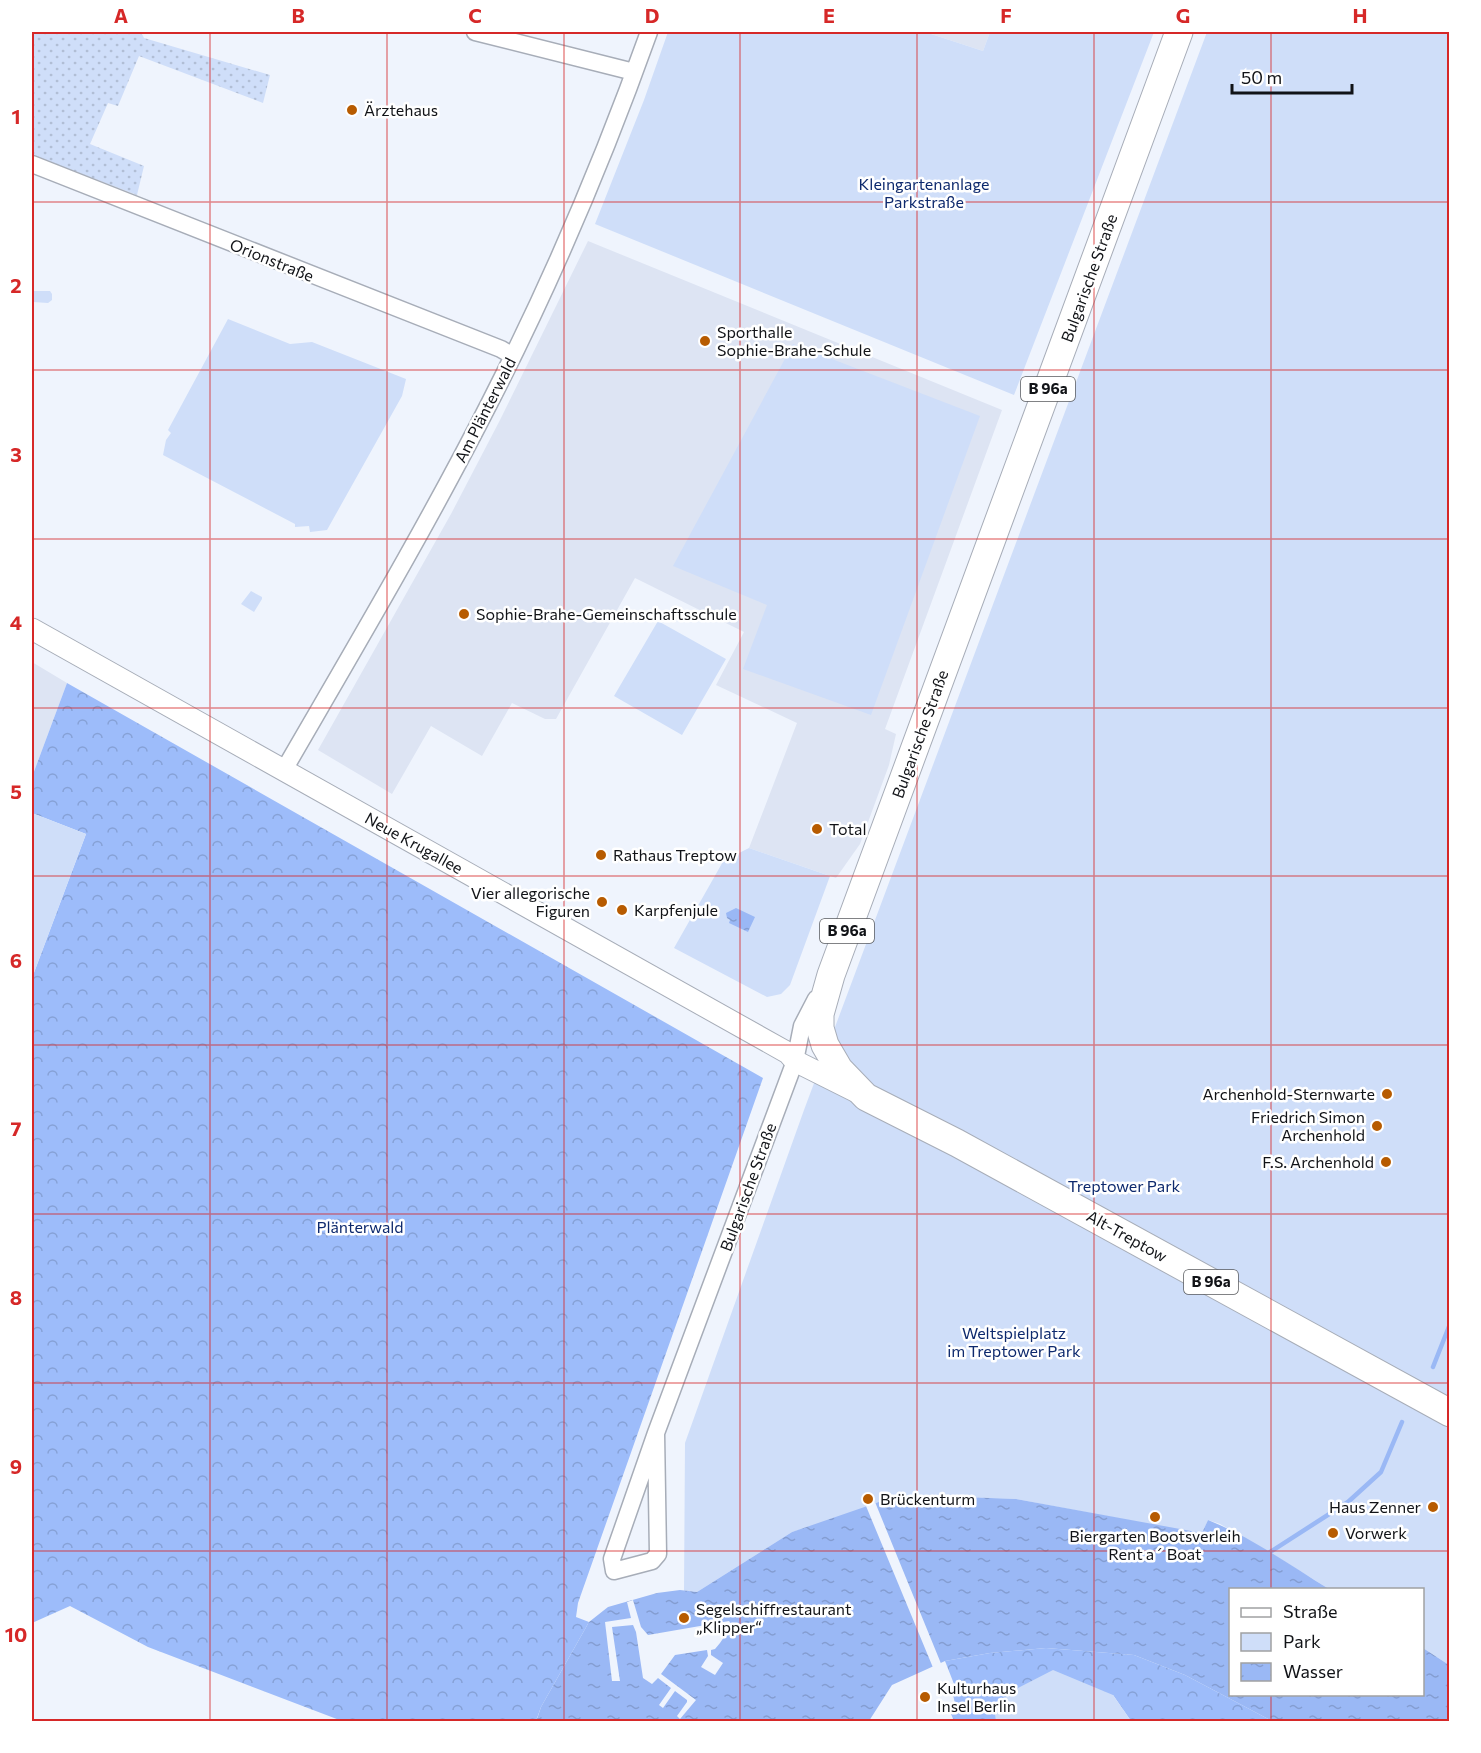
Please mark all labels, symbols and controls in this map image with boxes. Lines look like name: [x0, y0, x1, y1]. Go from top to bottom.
text: A: [114, 3, 128, 27]
text: B: [291, 3, 305, 27]
text: C: [468, 3, 482, 27]
text: D: [645, 3, 659, 27]
text: E: [823, 3, 835, 27]
text: F: [1000, 3, 1012, 27]
text: G: [1176, 3, 1190, 27]
text: H: [1353, 3, 1368, 27]
scale bar: [1232, 57, 1352, 95]
text: 50 m: [1241, 66, 1282, 88]
place label: Ärztehaus: [364, 100, 438, 119]
marker: Ärztehaus: [345, 103, 359, 117]
text: 1: [11, 104, 21, 128]
park label: Kleingartenanlage Parkstraße: [859, 174, 989, 211]
street label: Bulgarische Straße: [1056, 211, 1121, 345]
street label: Orionstraße: [227, 234, 317, 285]
text: 2: [10, 273, 22, 297]
place label: Sporthalle Sophie-Brahe-Schule: [717, 322, 871, 359]
marker: Sporthalle Sophie-Brahe-Schule: [698, 334, 712, 348]
street label: Am Plänterwald: [450, 354, 519, 465]
road number: B 96a: [1021, 377, 1075, 401]
text: 3: [10, 442, 22, 466]
place label: Sophie-Brahe-Gemeinschaftsschule: [476, 604, 737, 623]
marker: Sophie-Brahe-Gemeinschaftsschule: [457, 607, 471, 621]
text: 4: [10, 610, 22, 634]
street label: Bulgarische Straße: [887, 667, 952, 801]
text: 5: [10, 779, 22, 803]
street label: Neue Krugallee: [362, 808, 466, 877]
place label: Total: [829, 819, 866, 838]
marker: Total: [810, 822, 824, 836]
place label: Rathaus Treptow: [613, 845, 737, 864]
marker: Rathaus Treptow: [594, 848, 608, 862]
place label: Vier allegorische Figuren: [471, 883, 590, 920]
marker: Vier allegorische Figuren: [595, 895, 609, 909]
place label: Karpfenjule: [634, 900, 718, 919]
marker: Karpfenjule: [615, 903, 629, 917]
road number: B 96a: [820, 919, 874, 943]
text: 6: [10, 948, 22, 972]
place label: Archenhold-Sternwarte: [1203, 1084, 1375, 1103]
marker: Archenhold-Sternwarte: [1380, 1087, 1394, 1101]
place label: Friedrich Simon Archenhold: [1251, 1107, 1365, 1144]
text: 7: [11, 1116, 22, 1140]
marker: Friedrich Simon Archenhold: [1370, 1119, 1384, 1133]
street label: Bulgarische Straße: [715, 1120, 780, 1254]
place label: F.S. Archenhold: [1262, 1152, 1374, 1171]
marker: F.S. Archenhold: [1379, 1155, 1393, 1169]
park label: Treptower Park: [1068, 1176, 1181, 1195]
street label: Alt-Treptow: [1084, 1206, 1171, 1266]
park label: Plänterwald: [316, 1217, 404, 1236]
road number: B 96a: [1184, 1270, 1238, 1294]
text: 8: [10, 1285, 22, 1309]
park label: Weltspielplatz im Treptower Park: [947, 1323, 1081, 1360]
text: 9: [10, 1454, 22, 1478]
place label: Brückenturm: [880, 1489, 975, 1508]
marker: Brückenturm: [861, 1492, 875, 1506]
place label: Haus Zenner: [1329, 1497, 1422, 1516]
marker: Haus Zenner: [1426, 1500, 1440, 1514]
marker: Biergarten Bootsverleih Rent a´ Boat: [1148, 1510, 1162, 1524]
place label: Vorwerk: [1345, 1523, 1407, 1542]
place label: Biergarten Bootsverleih Rent a´ Boat: [1069, 1526, 1241, 1563]
marker: Vorwerk: [1326, 1526, 1340, 1540]
legend: [1229, 1588, 1424, 1696]
place label: Segelschiffrestaurant „Klipper“: [696, 1599, 852, 1636]
text: Straße: [1283, 1600, 1338, 1622]
marker: Segelschiffrestaurant „Klipper“: [677, 1611, 691, 1625]
text: 10: [5, 1622, 27, 1646]
text: Park: [1283, 1630, 1321, 1652]
text: Wasser: [1283, 1660, 1343, 1682]
place label: Kulturhaus Insel Berlin: [937, 1678, 1016, 1715]
marker: Kulturhaus Insel Berlin: [918, 1690, 932, 1704]

